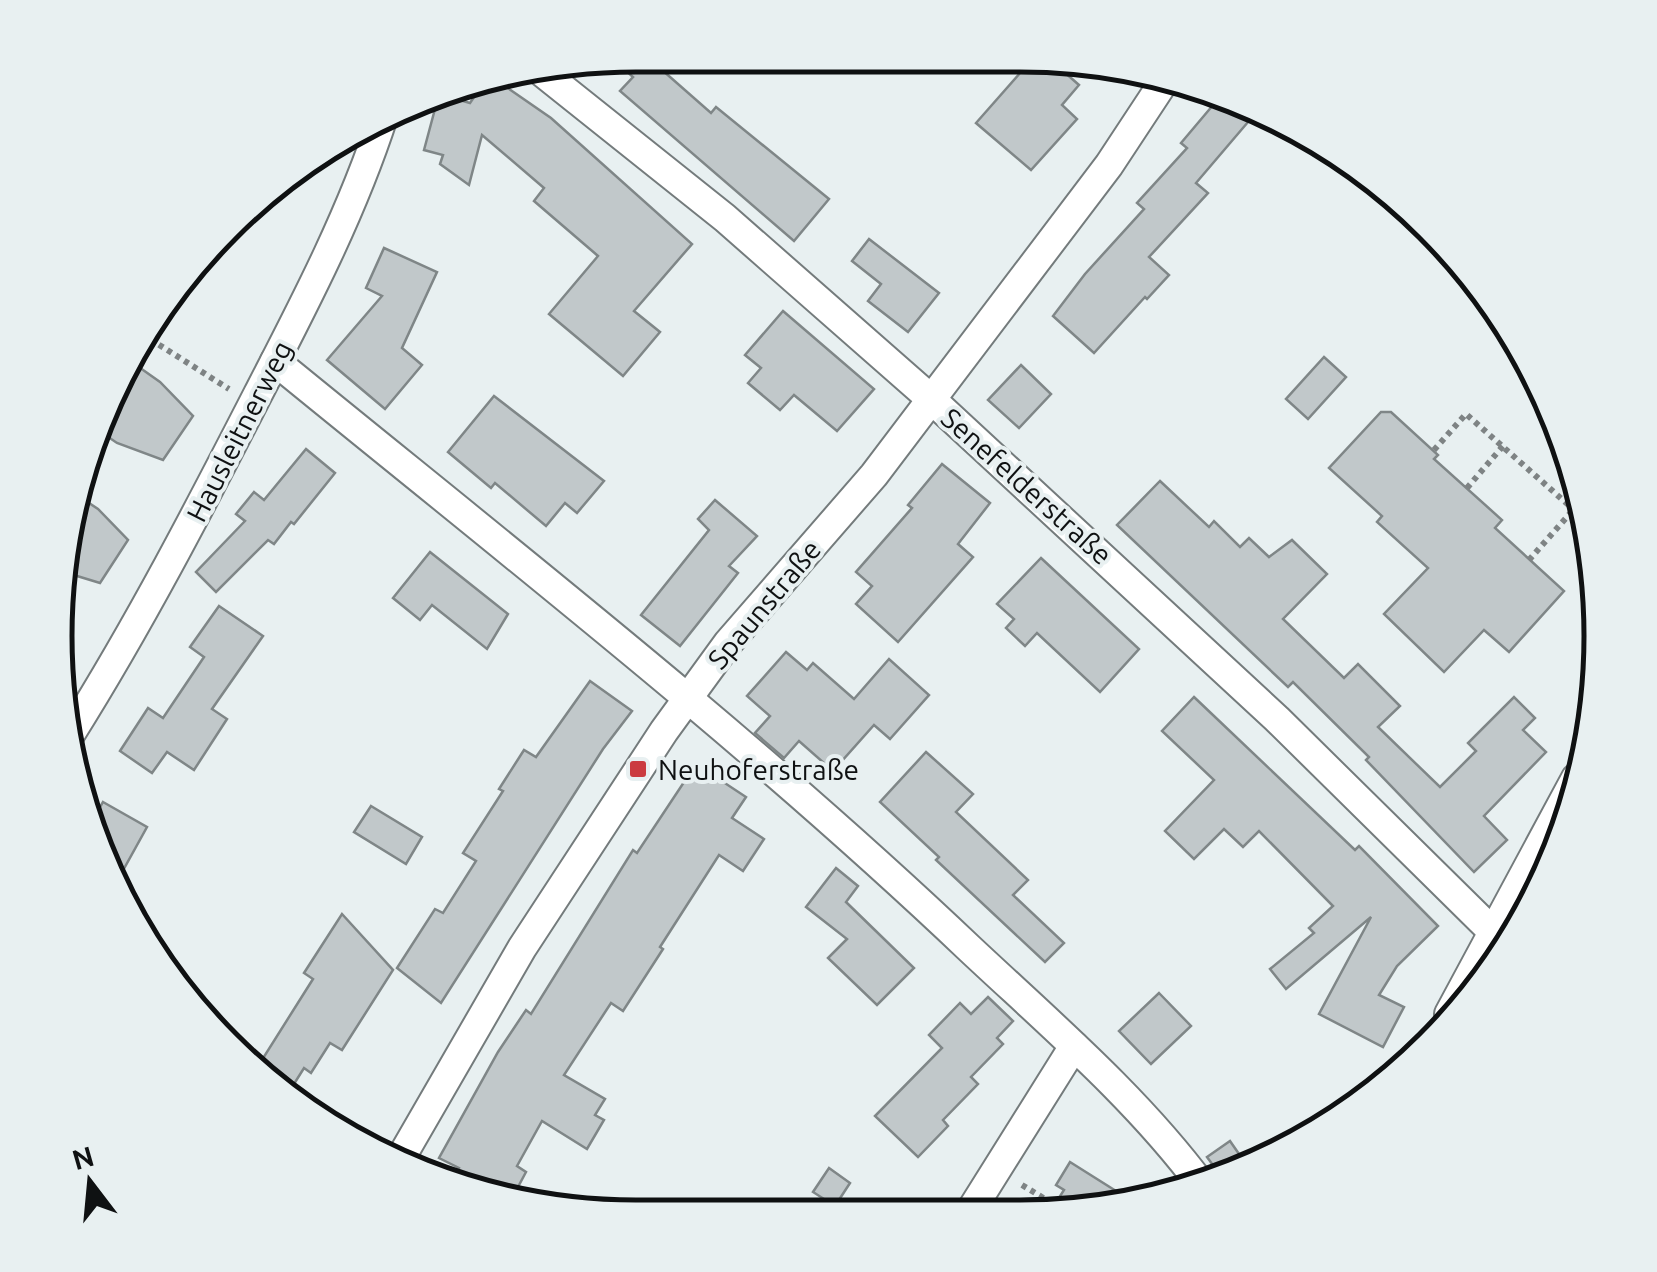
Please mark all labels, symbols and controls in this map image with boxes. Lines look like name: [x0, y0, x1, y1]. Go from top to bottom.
street label: Hausleitnerweg: [180, 336, 298, 526]
street label: Senefelderstraße: [936, 402, 1118, 570]
street label: Spaunstraße: [701, 534, 827, 674]
place label: Neuhoferstraße: [658, 754, 859, 785]
marker: Neuhoferstraße: [627, 758, 649, 780]
north arrow: [40, 1132, 140, 1232]
text: N: [69, 1140, 97, 1175]

